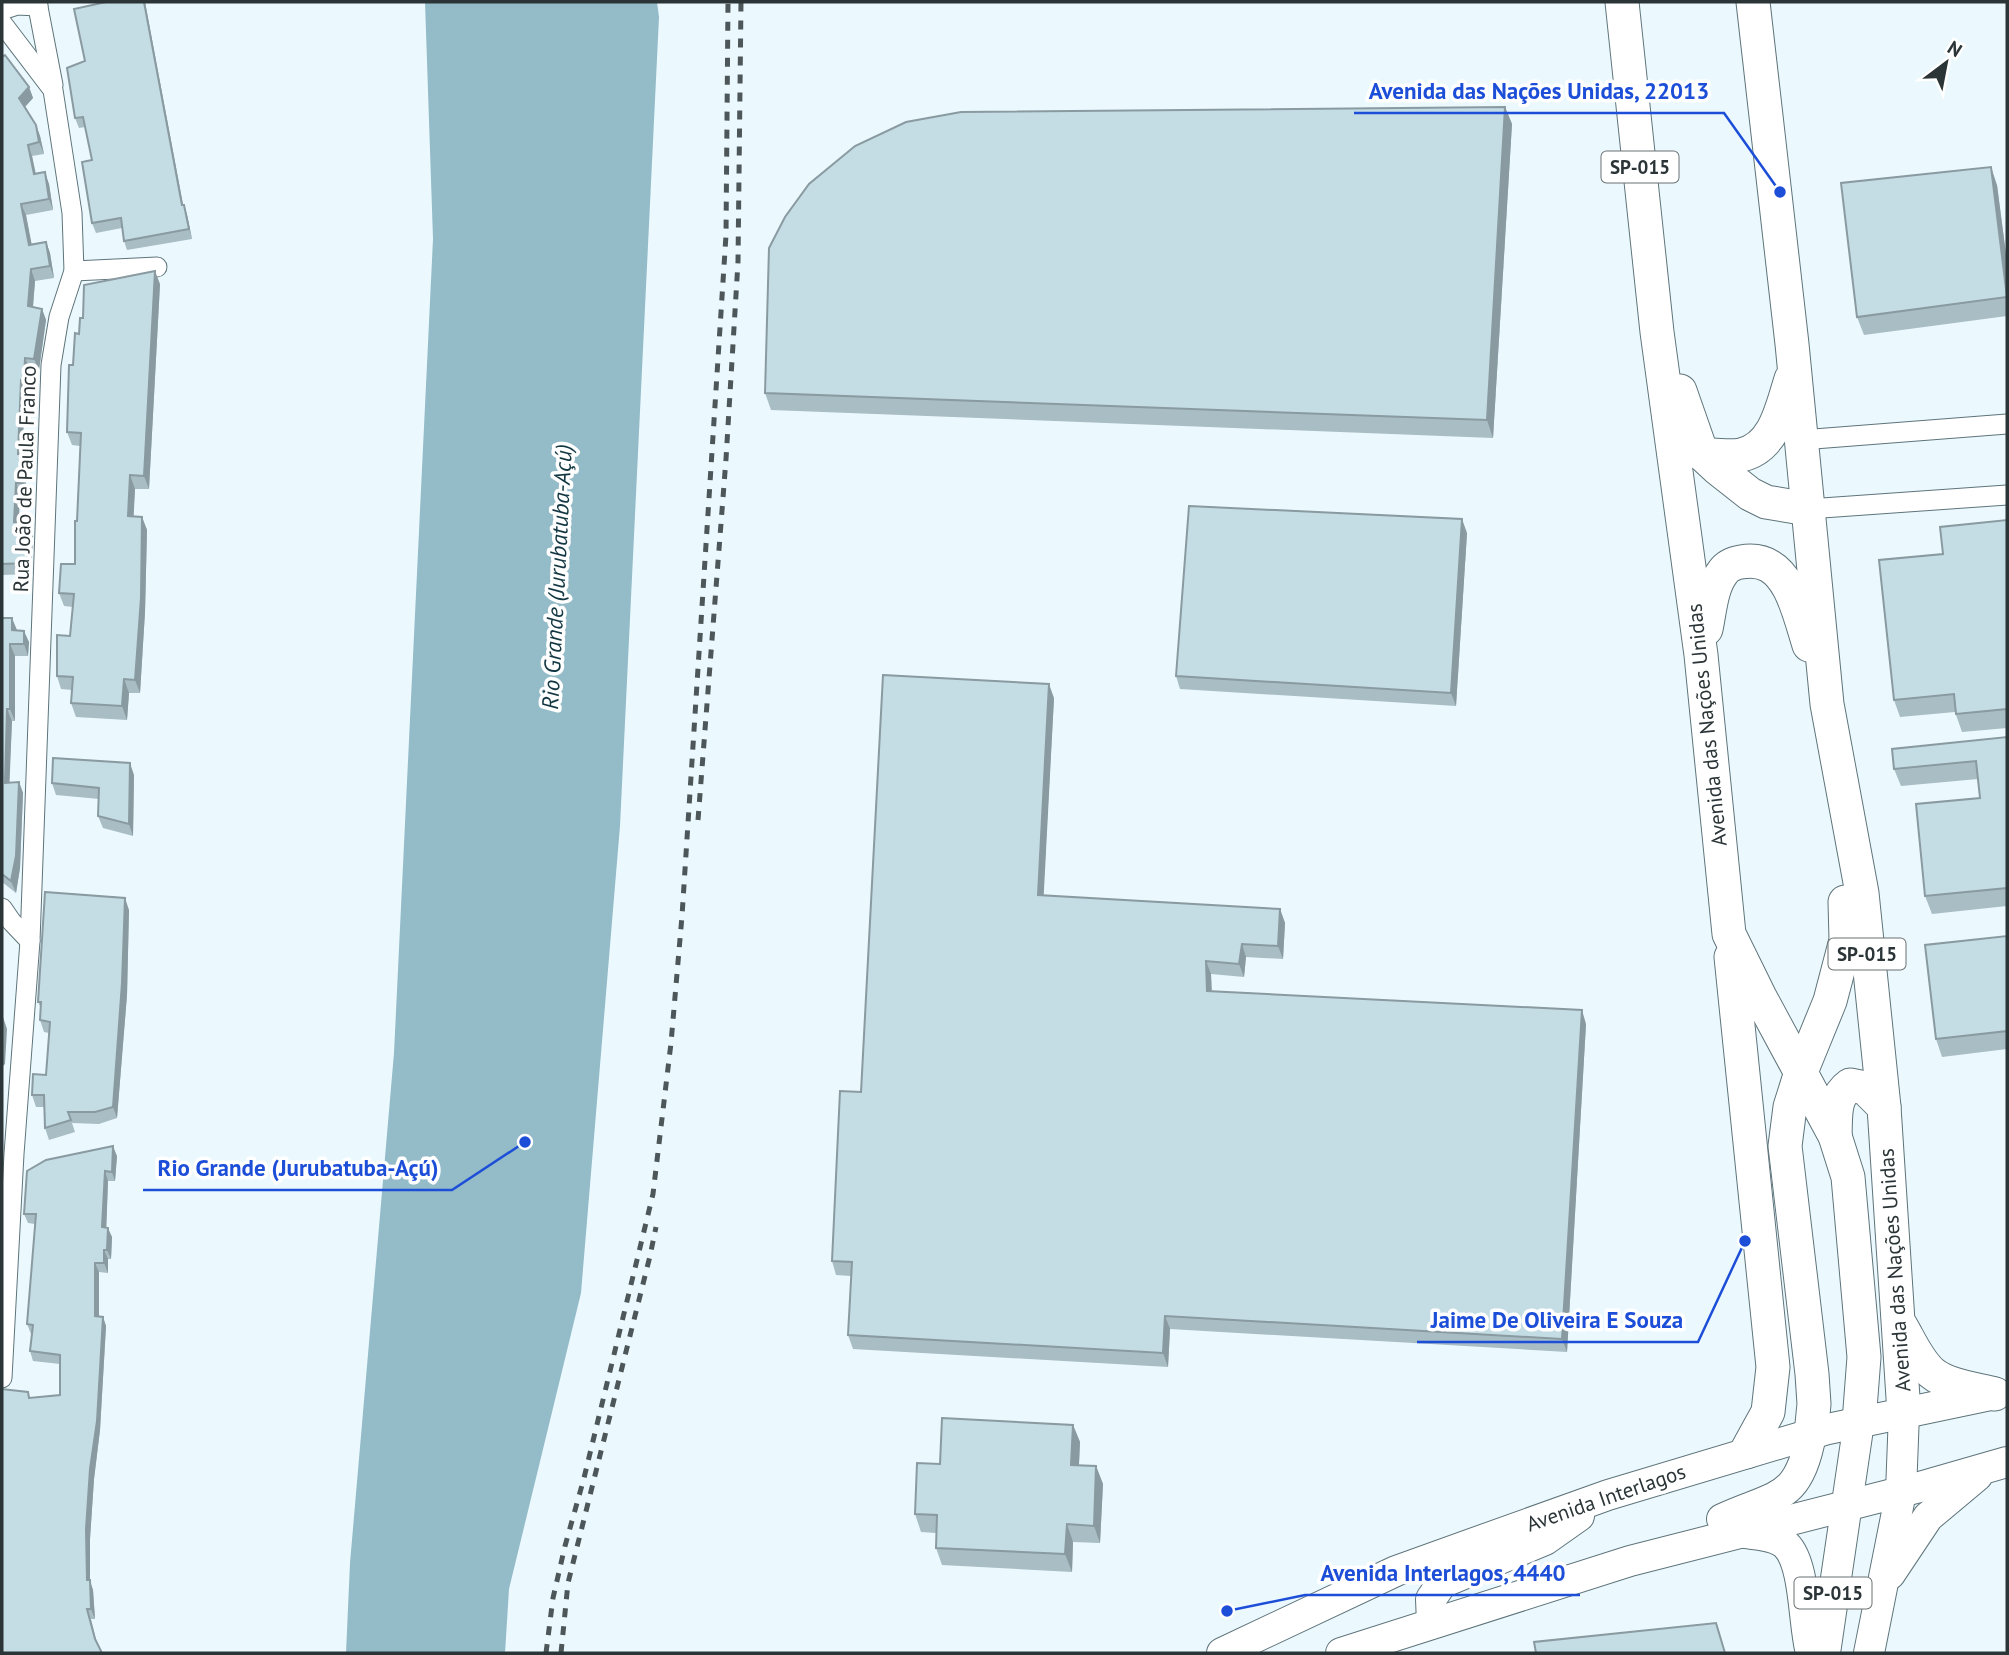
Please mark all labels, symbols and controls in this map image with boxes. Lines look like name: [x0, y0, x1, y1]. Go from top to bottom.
north arrow: [1911, 28, 1981, 98]
text: N: [1943, 35, 1967, 62]
callout: Avenida das Nações Unidas, 22013: [1354, 69, 1724, 113]
text: Avenida das Nações Unidas, 22013: [1369, 76, 1709, 105]
road number: SP-015: [1602, 152, 1678, 182]
street label: Rua João de Paula Franco: [7, 365, 42, 593]
water label: Rio Grande (Jurubatuba-Açú): [535, 444, 578, 710]
street label: Avenida das Nações Unidas: [1680, 602, 1733, 848]
road number: SP-015: [1828, 938, 1906, 970]
callout: Rio Grande (Jurubatuba-Açú): [143, 1146, 452, 1190]
street label: Avenida das Nações Unidas: [1873, 1147, 1916, 1393]
text: Rio Grande (Jurubatuba-Açú): [158, 1153, 438, 1182]
callout: Jaime De Oliveira E Souza: [1417, 1298, 1698, 1342]
text: Jaime De Oliveira E Souza: [1430, 1305, 1683, 1334]
street label: Avenida Interlagos: [1523, 1458, 1689, 1537]
callout: Avenida Interlagos, 4440: [1305, 1551, 1580, 1595]
text: Avenida Interlagos, 4440: [1321, 1558, 1566, 1587]
road number: SP-015: [1794, 1578, 1871, 1609]

